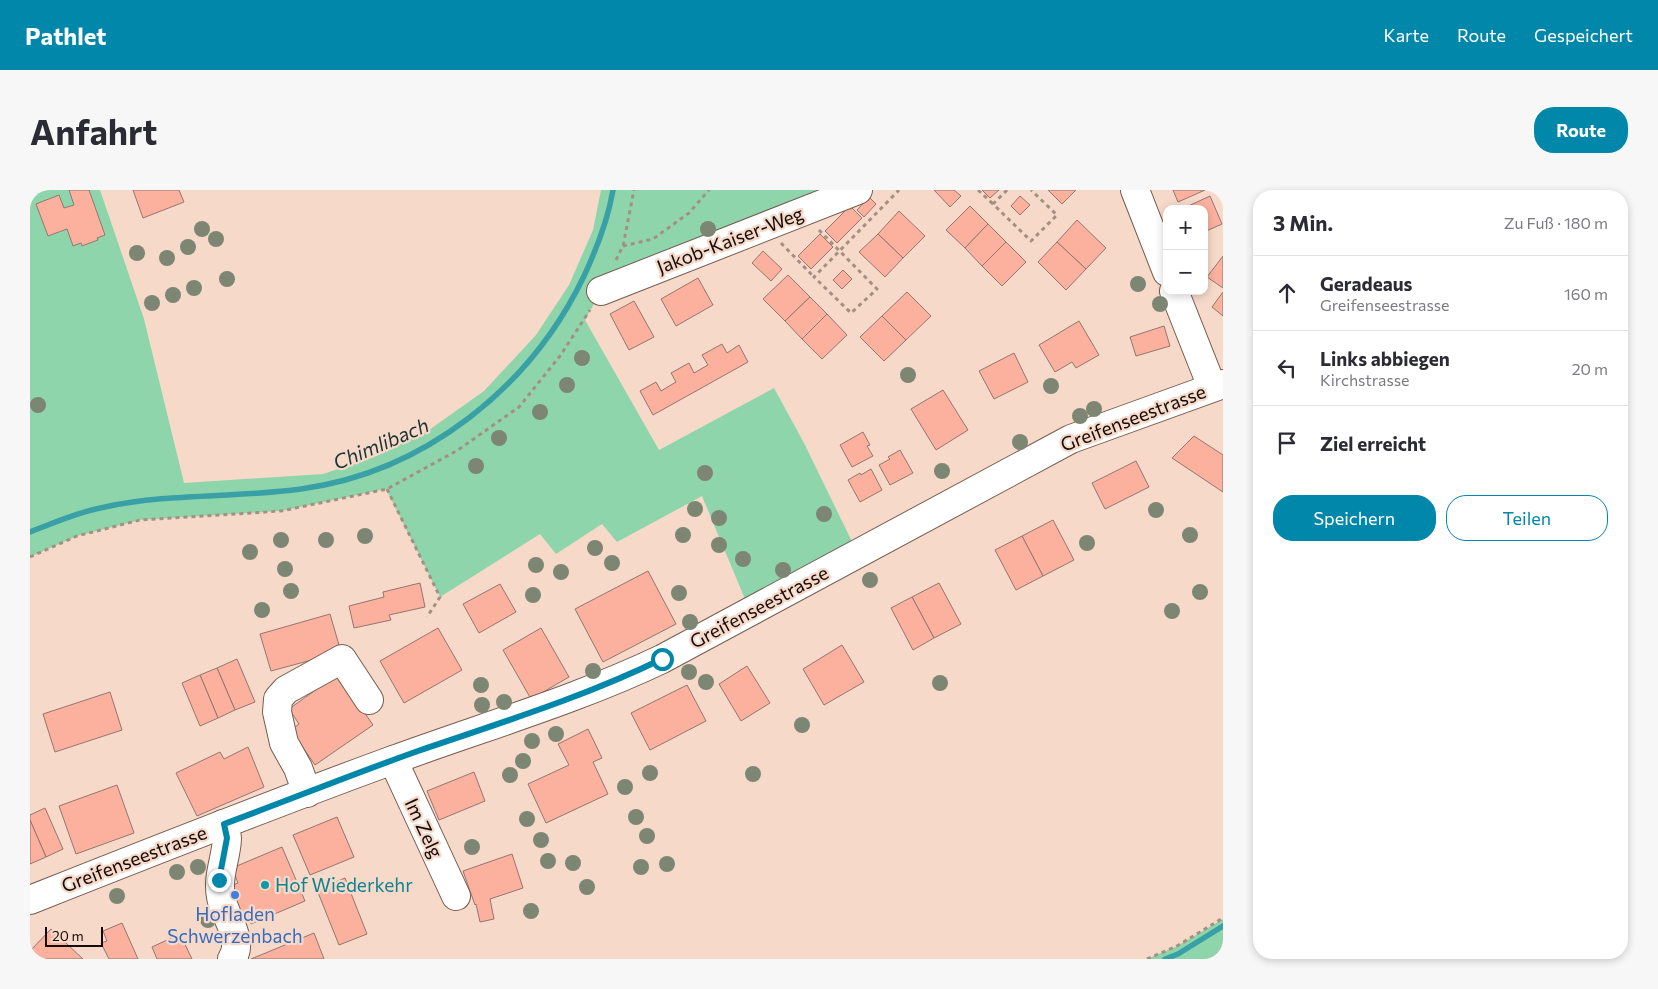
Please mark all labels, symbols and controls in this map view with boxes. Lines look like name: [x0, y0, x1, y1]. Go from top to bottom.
text: Pathlet: [25, 21, 106, 50]
text: Karte: [1384, 24, 1429, 46]
text: Route: [1457, 24, 1506, 46]
text: Gespeichert: [1534, 24, 1633, 46]
button: Route: [1534, 107, 1628, 153]
text: Anfahrt: [30, 109, 157, 152]
street label: Jakob-Kaiser-Weg: [653, 201, 806, 278]
map controls: [1163, 205, 1208, 295]
button: +: [1163, 205, 1208, 250]
text: 3 Min.: [1273, 210, 1333, 235]
text: Zu Fuß · 180 m: [1504, 213, 1608, 232]
button: −: [1163, 250, 1208, 295]
text: Geradeaus: [1320, 272, 1412, 295]
icon: ahead: [1273, 279, 1301, 307]
text: 160 m: [1564, 284, 1608, 303]
text: Greifenseestrasse: [1320, 295, 1449, 314]
text: Links abbiegen: [1320, 347, 1450, 370]
icon: left: [1273, 354, 1301, 382]
text: 20 m: [1572, 359, 1608, 378]
text: Kirchstrasse: [1320, 370, 1409, 389]
street label: Greifenseestrasse: [1057, 379, 1209, 456]
water label: Chimlibach: [329, 412, 432, 474]
icon: arrive: [1273, 429, 1301, 457]
text: Ziel erreicht: [1320, 432, 1426, 455]
button: Speichern: [1273, 495, 1436, 541]
button: Teilen: [1446, 495, 1608, 541]
street label: Greifenseestrasse: [685, 560, 832, 653]
route start: [651, 648, 674, 671]
street label: Im Zelg: [401, 794, 448, 861]
street label: Greifenseestrasse: [58, 820, 210, 897]
route end: [208, 869, 231, 892]
place label: Hof Wiederkehr: [275, 873, 413, 896]
marker: Hof Wiederkehr: [259, 879, 271, 891]
marker: Hofladen Schwerzenbach: [229, 889, 241, 901]
place label: Hofladen Schwerzenbach: [167, 902, 303, 947]
scale bar: [45, 924, 102, 947]
text: 20 m: [52, 927, 84, 944]

